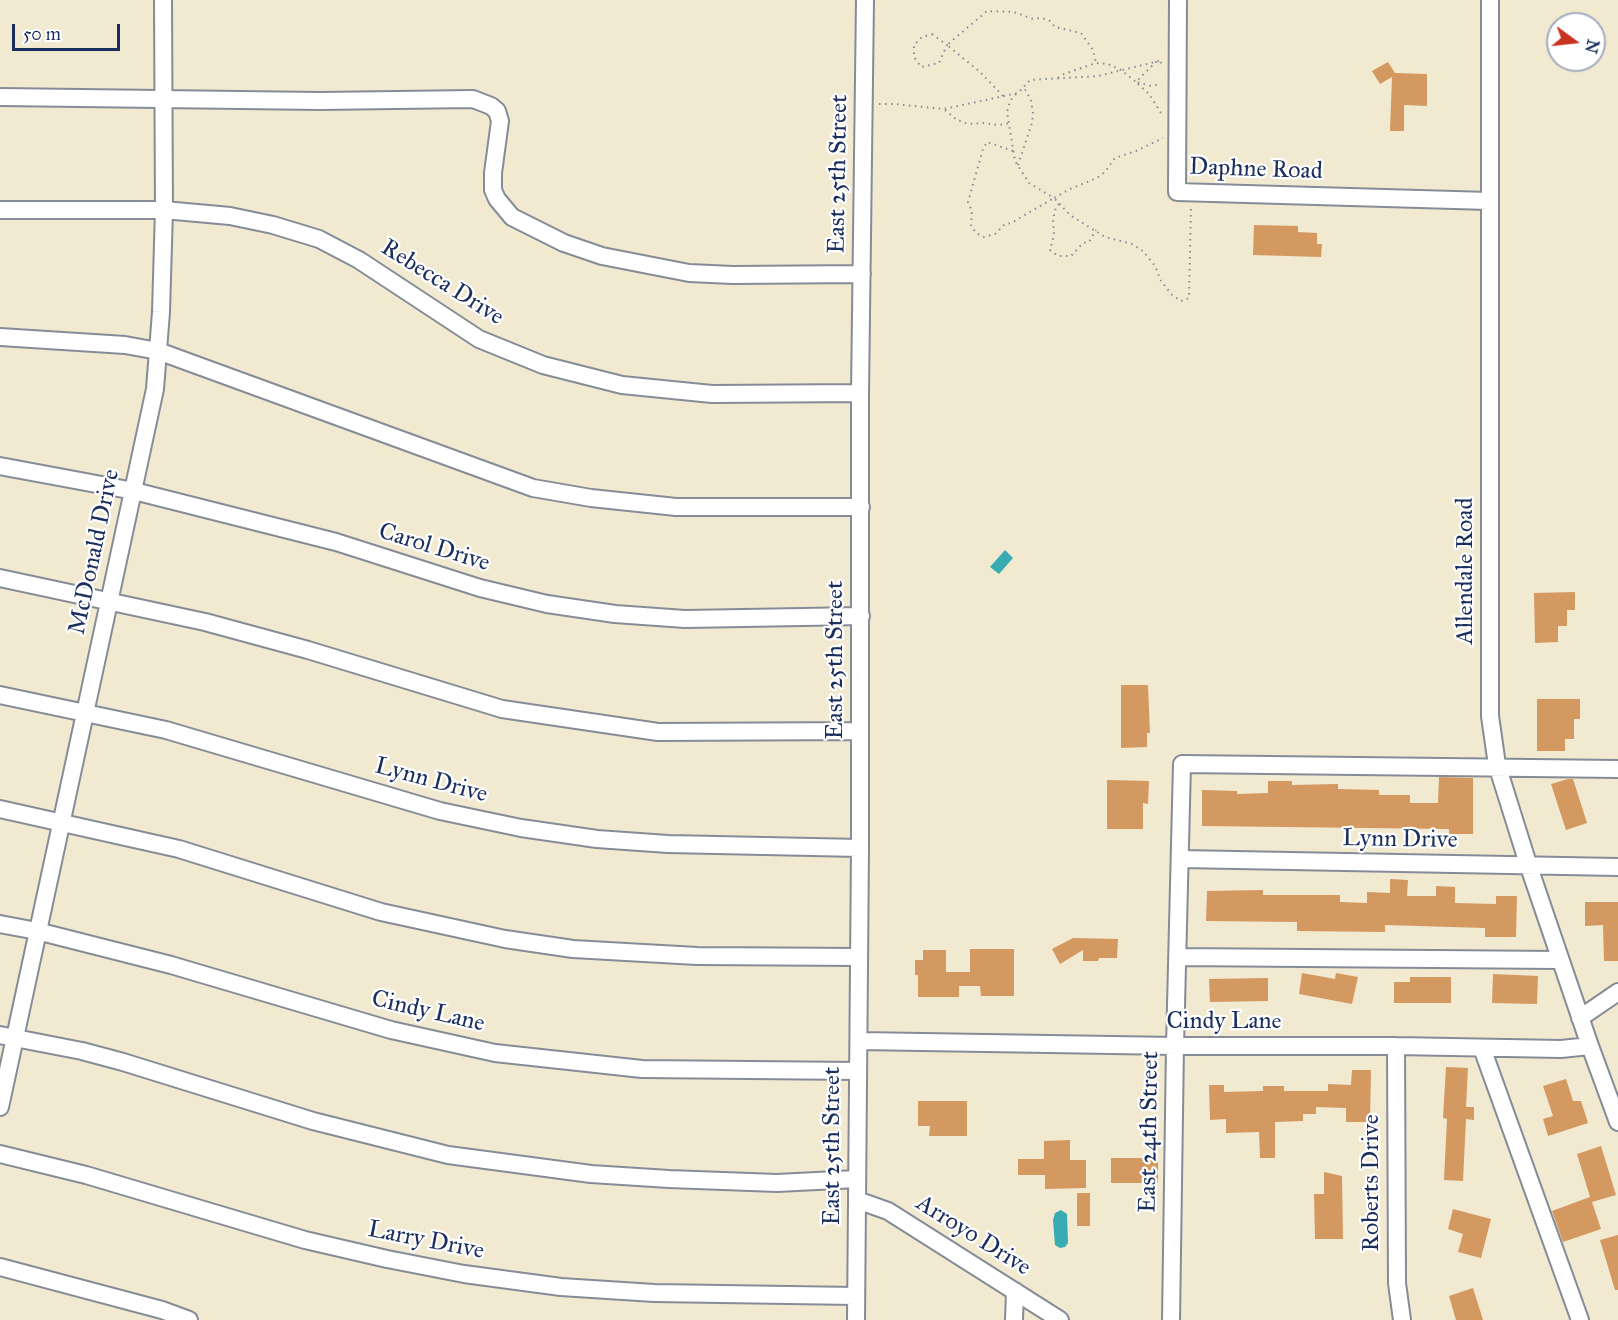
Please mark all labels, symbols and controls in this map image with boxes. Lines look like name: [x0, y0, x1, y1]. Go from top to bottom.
scale bar: [15, 12, 123, 50]
north arrow: [1546, 12, 1606, 72]
text: 50 m: [23, 23, 61, 45]
text: N: [1581, 37, 1603, 55]
street label: East 25th Street: [823, 94, 855, 254]
street label: Daphne Road: [1189, 153, 1323, 187]
street label: Rebecca Drive: [375, 234, 509, 332]
street label: McDonald Drive: [63, 467, 127, 637]
street label: Allendale Road: [1452, 498, 1480, 644]
street label: Carol Drive: [375, 517, 493, 579]
street label: East 25th Street: [822, 580, 850, 740]
street label: Lynn Drive: [372, 752, 490, 810]
street label: Lynn Drive: [1342, 825, 1458, 855]
street label: Cindy Lane: [369, 985, 487, 1039]
street label: Cindy Lane: [1166, 1008, 1282, 1036]
street label: East 24th Street: [1134, 1051, 1166, 1213]
street label: East 25th Street: [819, 1066, 847, 1226]
street label: Roberts Drive: [1358, 1114, 1386, 1252]
street label: Arroyo Drive: [910, 1189, 1036, 1283]
street label: Larry Drive: [365, 1216, 487, 1266]

